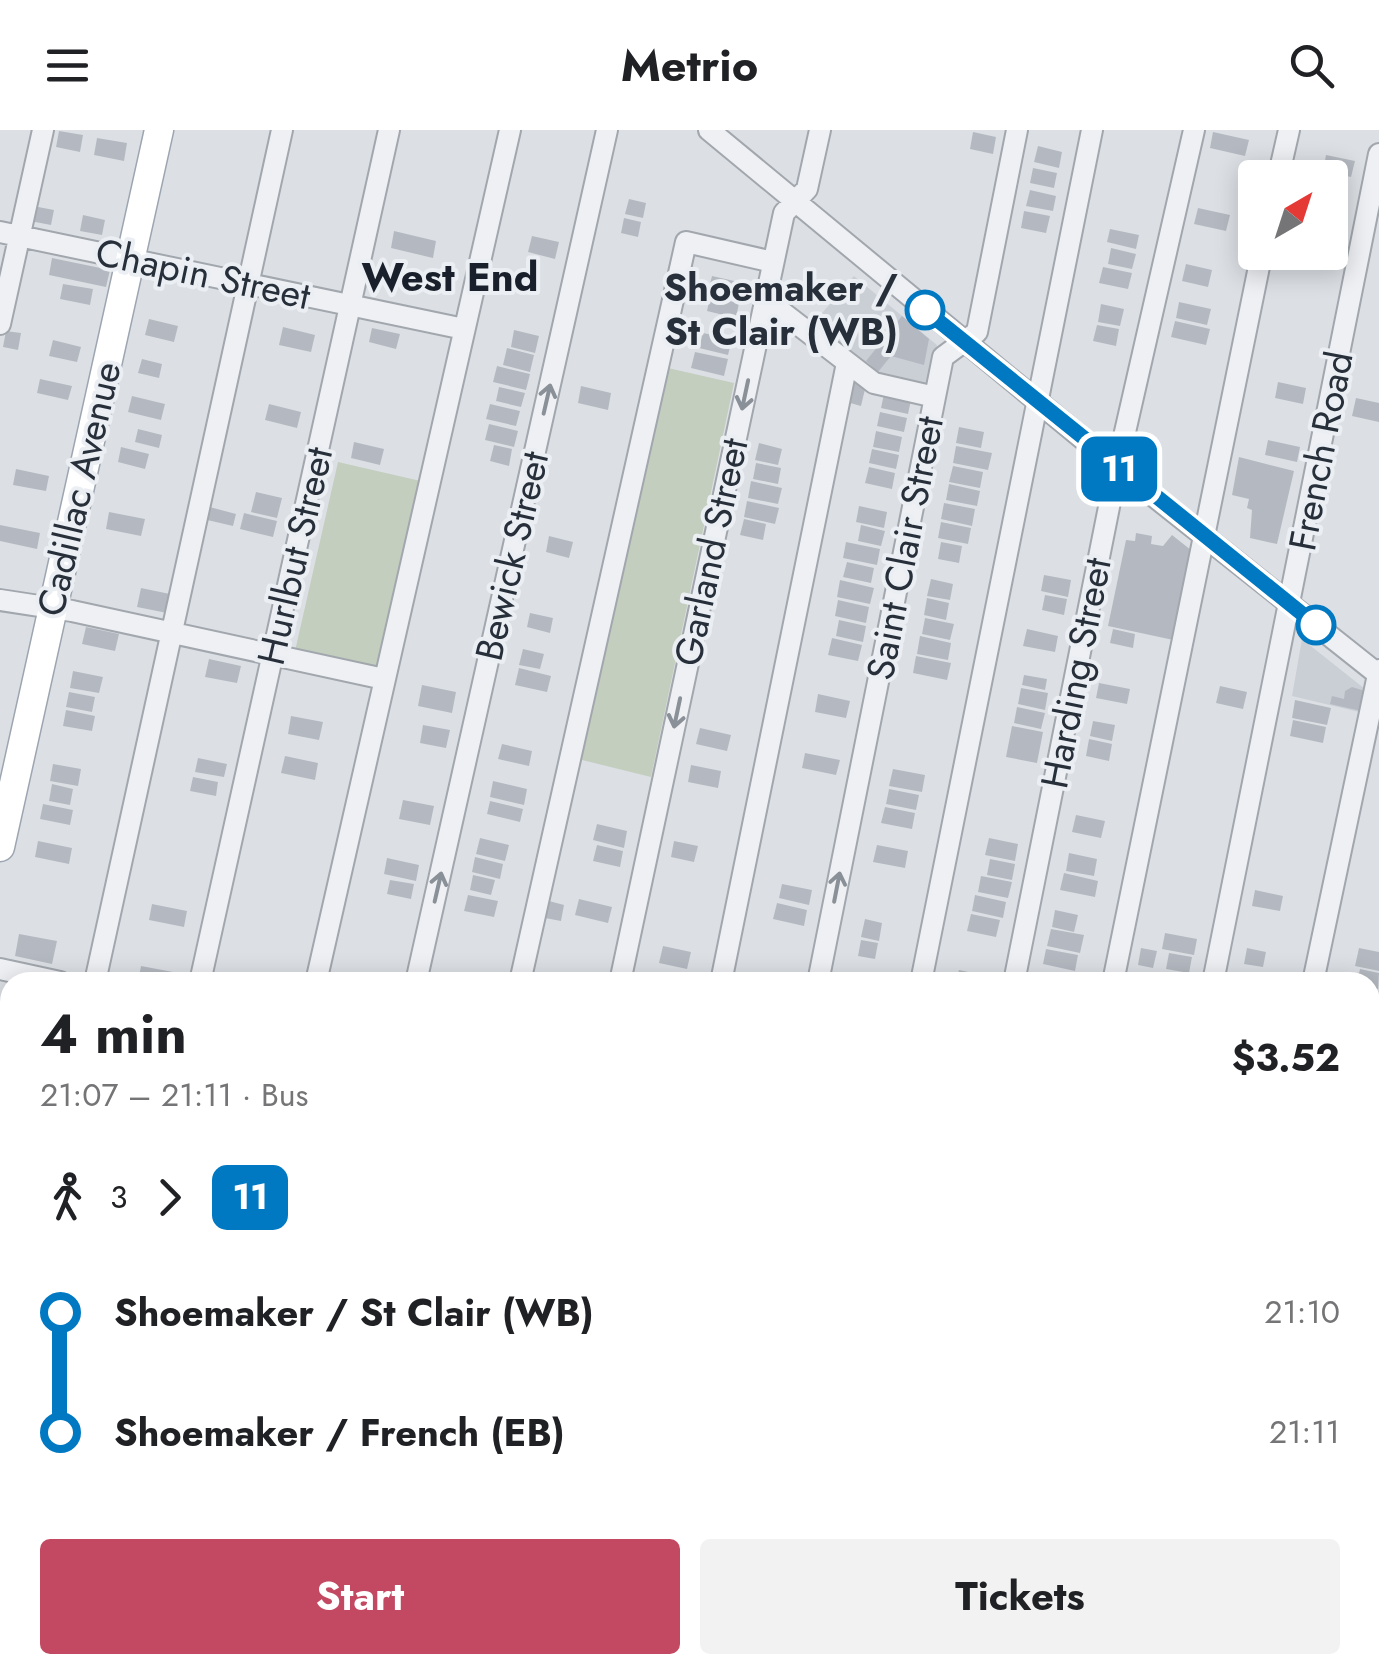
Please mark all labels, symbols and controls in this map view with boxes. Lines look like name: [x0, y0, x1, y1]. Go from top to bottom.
text: Metrio: [621, 33, 758, 98]
icon: menu: [40, 38, 95, 93]
icon: search: [1284, 38, 1339, 93]
north arrow: [1238, 160, 1348, 270]
map controls: [1238, 160, 1348, 270]
street label: Chapin Street: [91, 224, 315, 323]
district label: West End: [361, 248, 539, 306]
place label: Shoemaker / St Clair (WB): [664, 260, 898, 359]
marker: Shoemaker / St Clair (WB): [906, 291, 944, 329]
street label: French Road: [1274, 347, 1367, 555]
street label: Cadillac Avenue: [23, 356, 135, 622]
one-way arrow: [734, 379, 753, 411]
one-way arrow: [539, 384, 557, 416]
street label: Saint Clair Street: [852, 411, 957, 684]
street label: Garland Street: [660, 433, 761, 671]
line badge: 11: [1074, 436, 1164, 502]
street label: Hurlbut Street: [243, 442, 346, 670]
text: 11: [1101, 444, 1137, 494]
street label: Bewick Street: [461, 446, 562, 666]
street label: Harding Street: [1026, 553, 1125, 793]
unlabelled marker: [1297, 606, 1335, 644]
one-way arrow: [667, 696, 685, 728]
one-way arrow: [828, 871, 847, 904]
one-way arrow: [429, 872, 448, 904]
text: 4 min: [40, 994, 187, 1074]
text: $3.52: [1232, 1030, 1340, 1085]
text: 21:07 – 21:11 · Bus: [40, 1072, 308, 1118]
icon: walk: [40, 1170, 95, 1225]
icon: forward: [142, 1170, 197, 1225]
text: 11: [232, 1172, 268, 1222]
text: 3: [110, 1174, 127, 1220]
text: Shoemaker / St Clair (WB): [114, 1285, 594, 1340]
text: 21:10: [1264, 1289, 1340, 1335]
text: Shoemaker / French (EB): [114, 1405, 565, 1460]
text: 21:11: [1269, 1409, 1340, 1455]
button: Start: [40, 1539, 680, 1654]
button: Tickets: [700, 1539, 1340, 1654]

